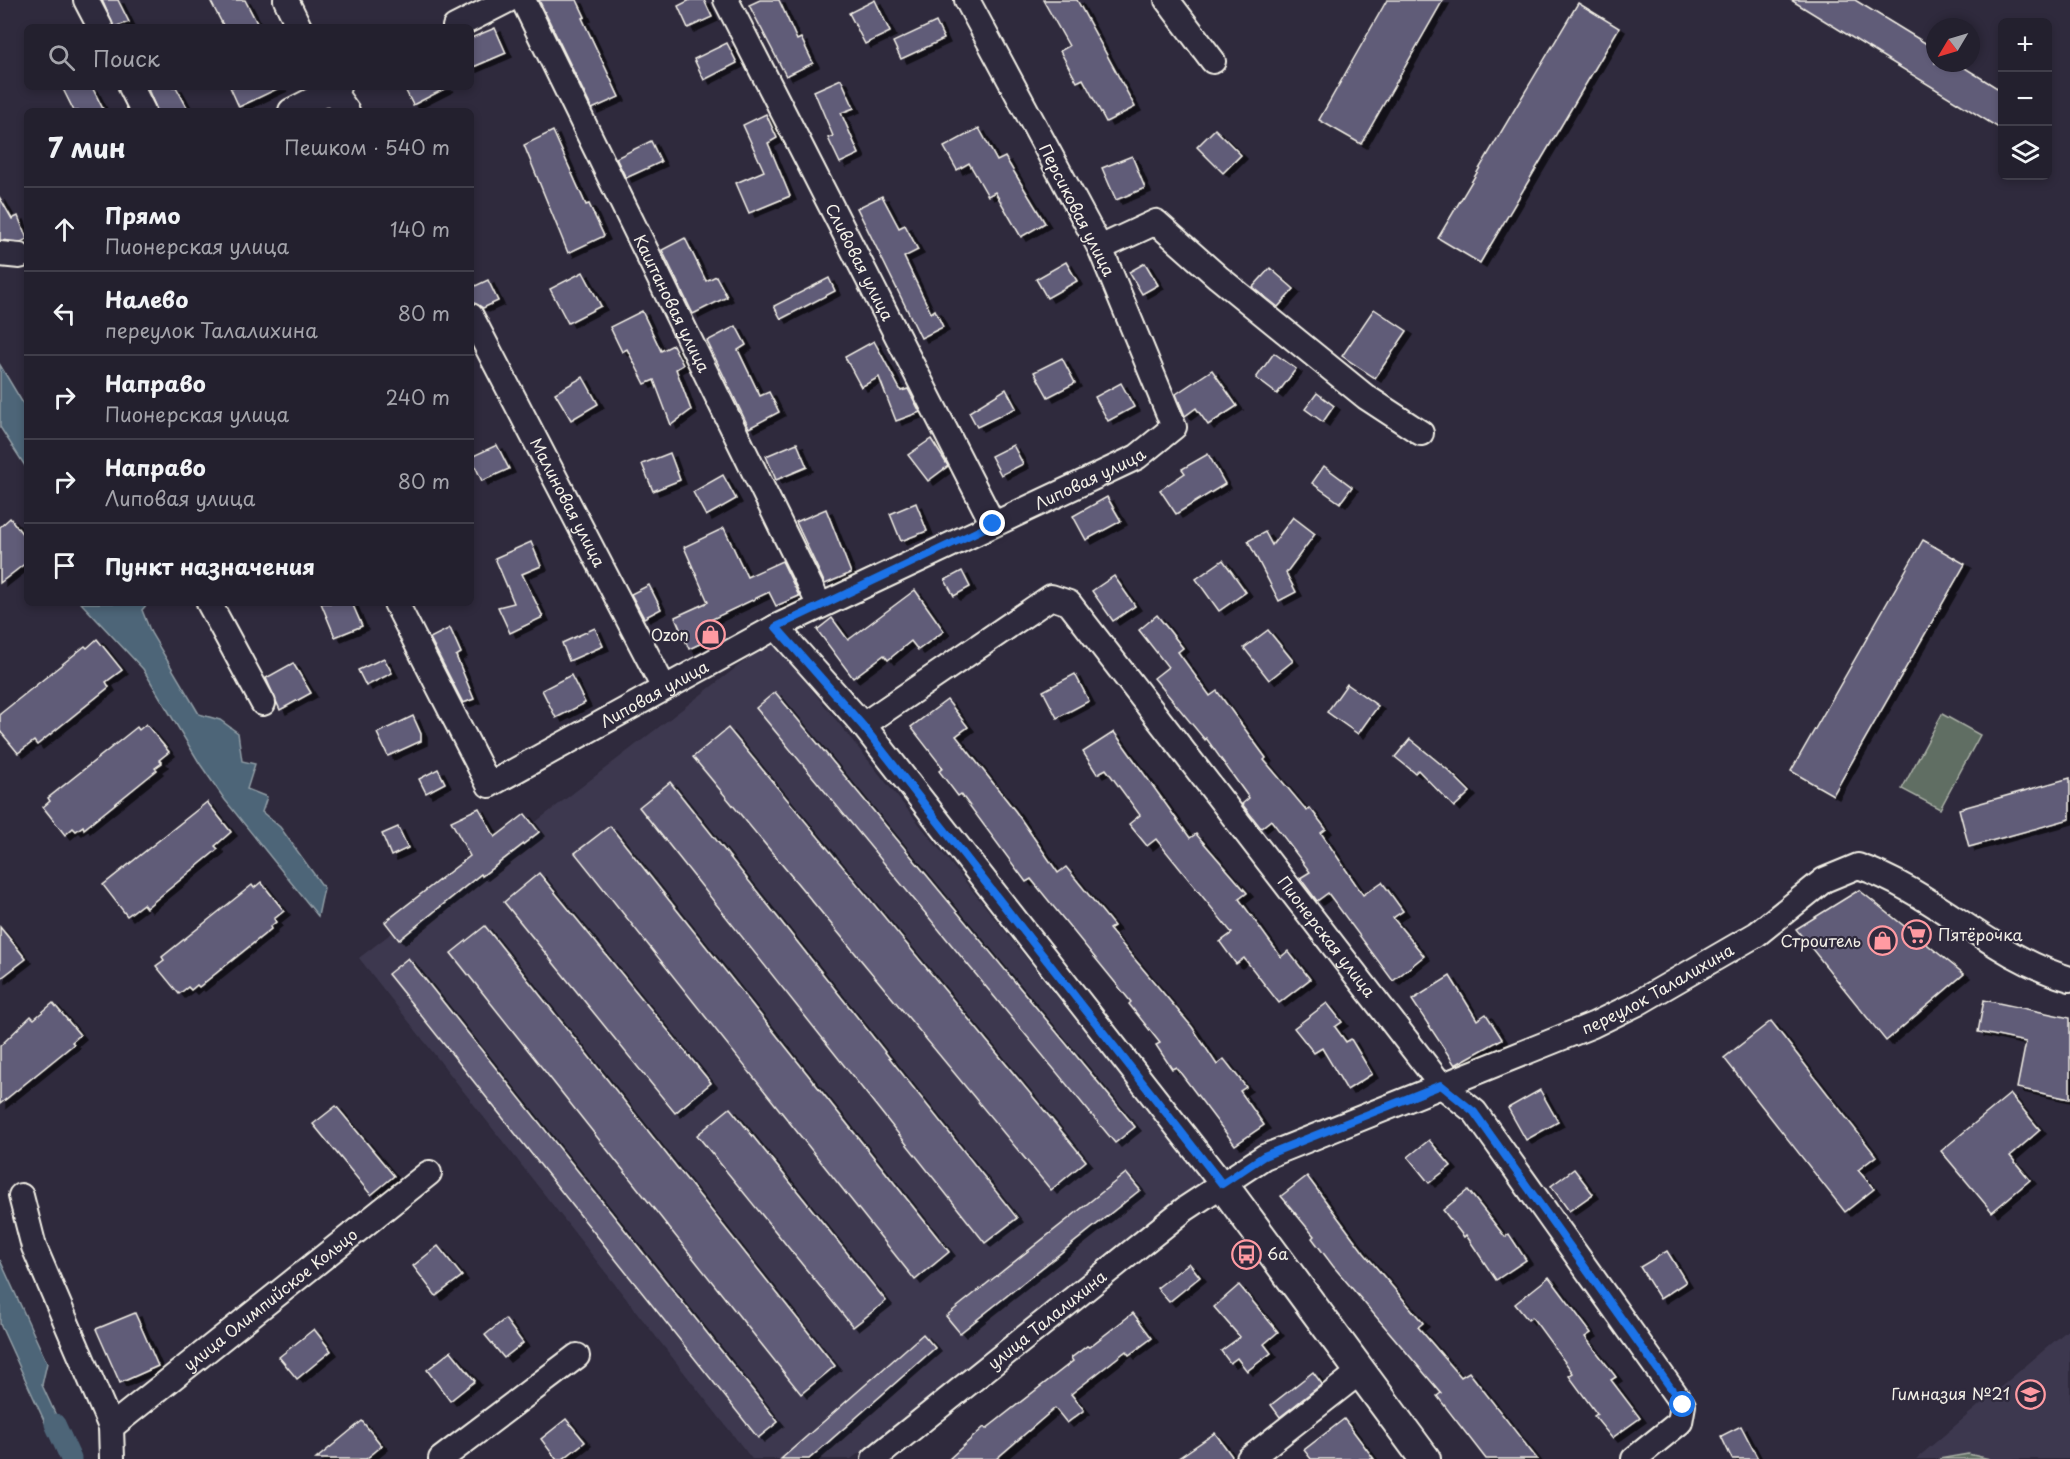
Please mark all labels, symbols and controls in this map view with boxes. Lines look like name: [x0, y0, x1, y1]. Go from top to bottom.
north arrow: [1926, 18, 1980, 72]
map controls: [1998, 18, 2052, 180]
button: +: [1998, 18, 2052, 72]
search box: [24, 24, 474, 90]
icon: search: [45, 41, 78, 74]
text: Поиск: [93, 41, 160, 74]
button: −: [1998, 72, 2052, 126]
button: layers: [1998, 126, 2052, 180]
text: 7 мин: [48, 128, 126, 167]
text: Пешком · 540 m: [284, 132, 450, 162]
street label: Персиковая улица: [1034, 139, 1122, 280]
text: Прямо: [105, 198, 180, 231]
street label: Сливовая улица: [820, 199, 900, 324]
icon: ahead: [48, 213, 81, 246]
text: 140 m: [390, 214, 450, 244]
street label: Каштановая улица: [629, 230, 717, 376]
text: Пионерская улица: [105, 231, 289, 261]
text: Налево: [105, 282, 188, 315]
icon: left: [48, 297, 81, 330]
text: 80 m: [398, 298, 450, 328]
text: переулок Талалихина: [105, 315, 318, 345]
text: Направо: [105, 366, 206, 399]
icon: right: [48, 381, 81, 414]
text: 240 m: [385, 382, 450, 412]
text: Пионерская улица: [105, 399, 289, 429]
street label: Малиновая улица: [525, 433, 612, 571]
street label: Липовая улица: [1030, 442, 1150, 515]
text: Направо: [105, 450, 206, 483]
icon: right: [48, 465, 81, 498]
text: 80 m: [398, 466, 450, 496]
text: Липовая улица: [105, 483, 255, 513]
route end: [979, 510, 1005, 536]
icon: arrive: [48, 549, 81, 582]
text: Пункт назначения: [105, 549, 315, 582]
shop icon: Ozon: [694, 619, 726, 651]
place label: Ozon: [651, 622, 689, 646]
street label: Липовая улица: [595, 654, 712, 733]
street label: Пионерская улица: [1273, 870, 1382, 1002]
supermarket icon: Пятёрочка: [1901, 919, 1933, 951]
place label: Пятёрочка: [1938, 922, 2023, 946]
shop icon: Строитель: [1866, 925, 1898, 957]
place label: Строитель: [1781, 928, 1861, 952]
street label: переулок Талалихина: [1578, 937, 1738, 1039]
street label: улица Олимпийское Кольцо: [178, 1222, 362, 1376]
bus stop icon: 6а: [1230, 1238, 1262, 1270]
place label: 6а: [1267, 1241, 1288, 1265]
street label: улица Талалихина: [982, 1264, 1111, 1374]
school or university icon: Гимназия №21: [2015, 1378, 2047, 1410]
place label: Гимназия №21: [1891, 1381, 2010, 1405]
route start: [1669, 1391, 1695, 1417]

